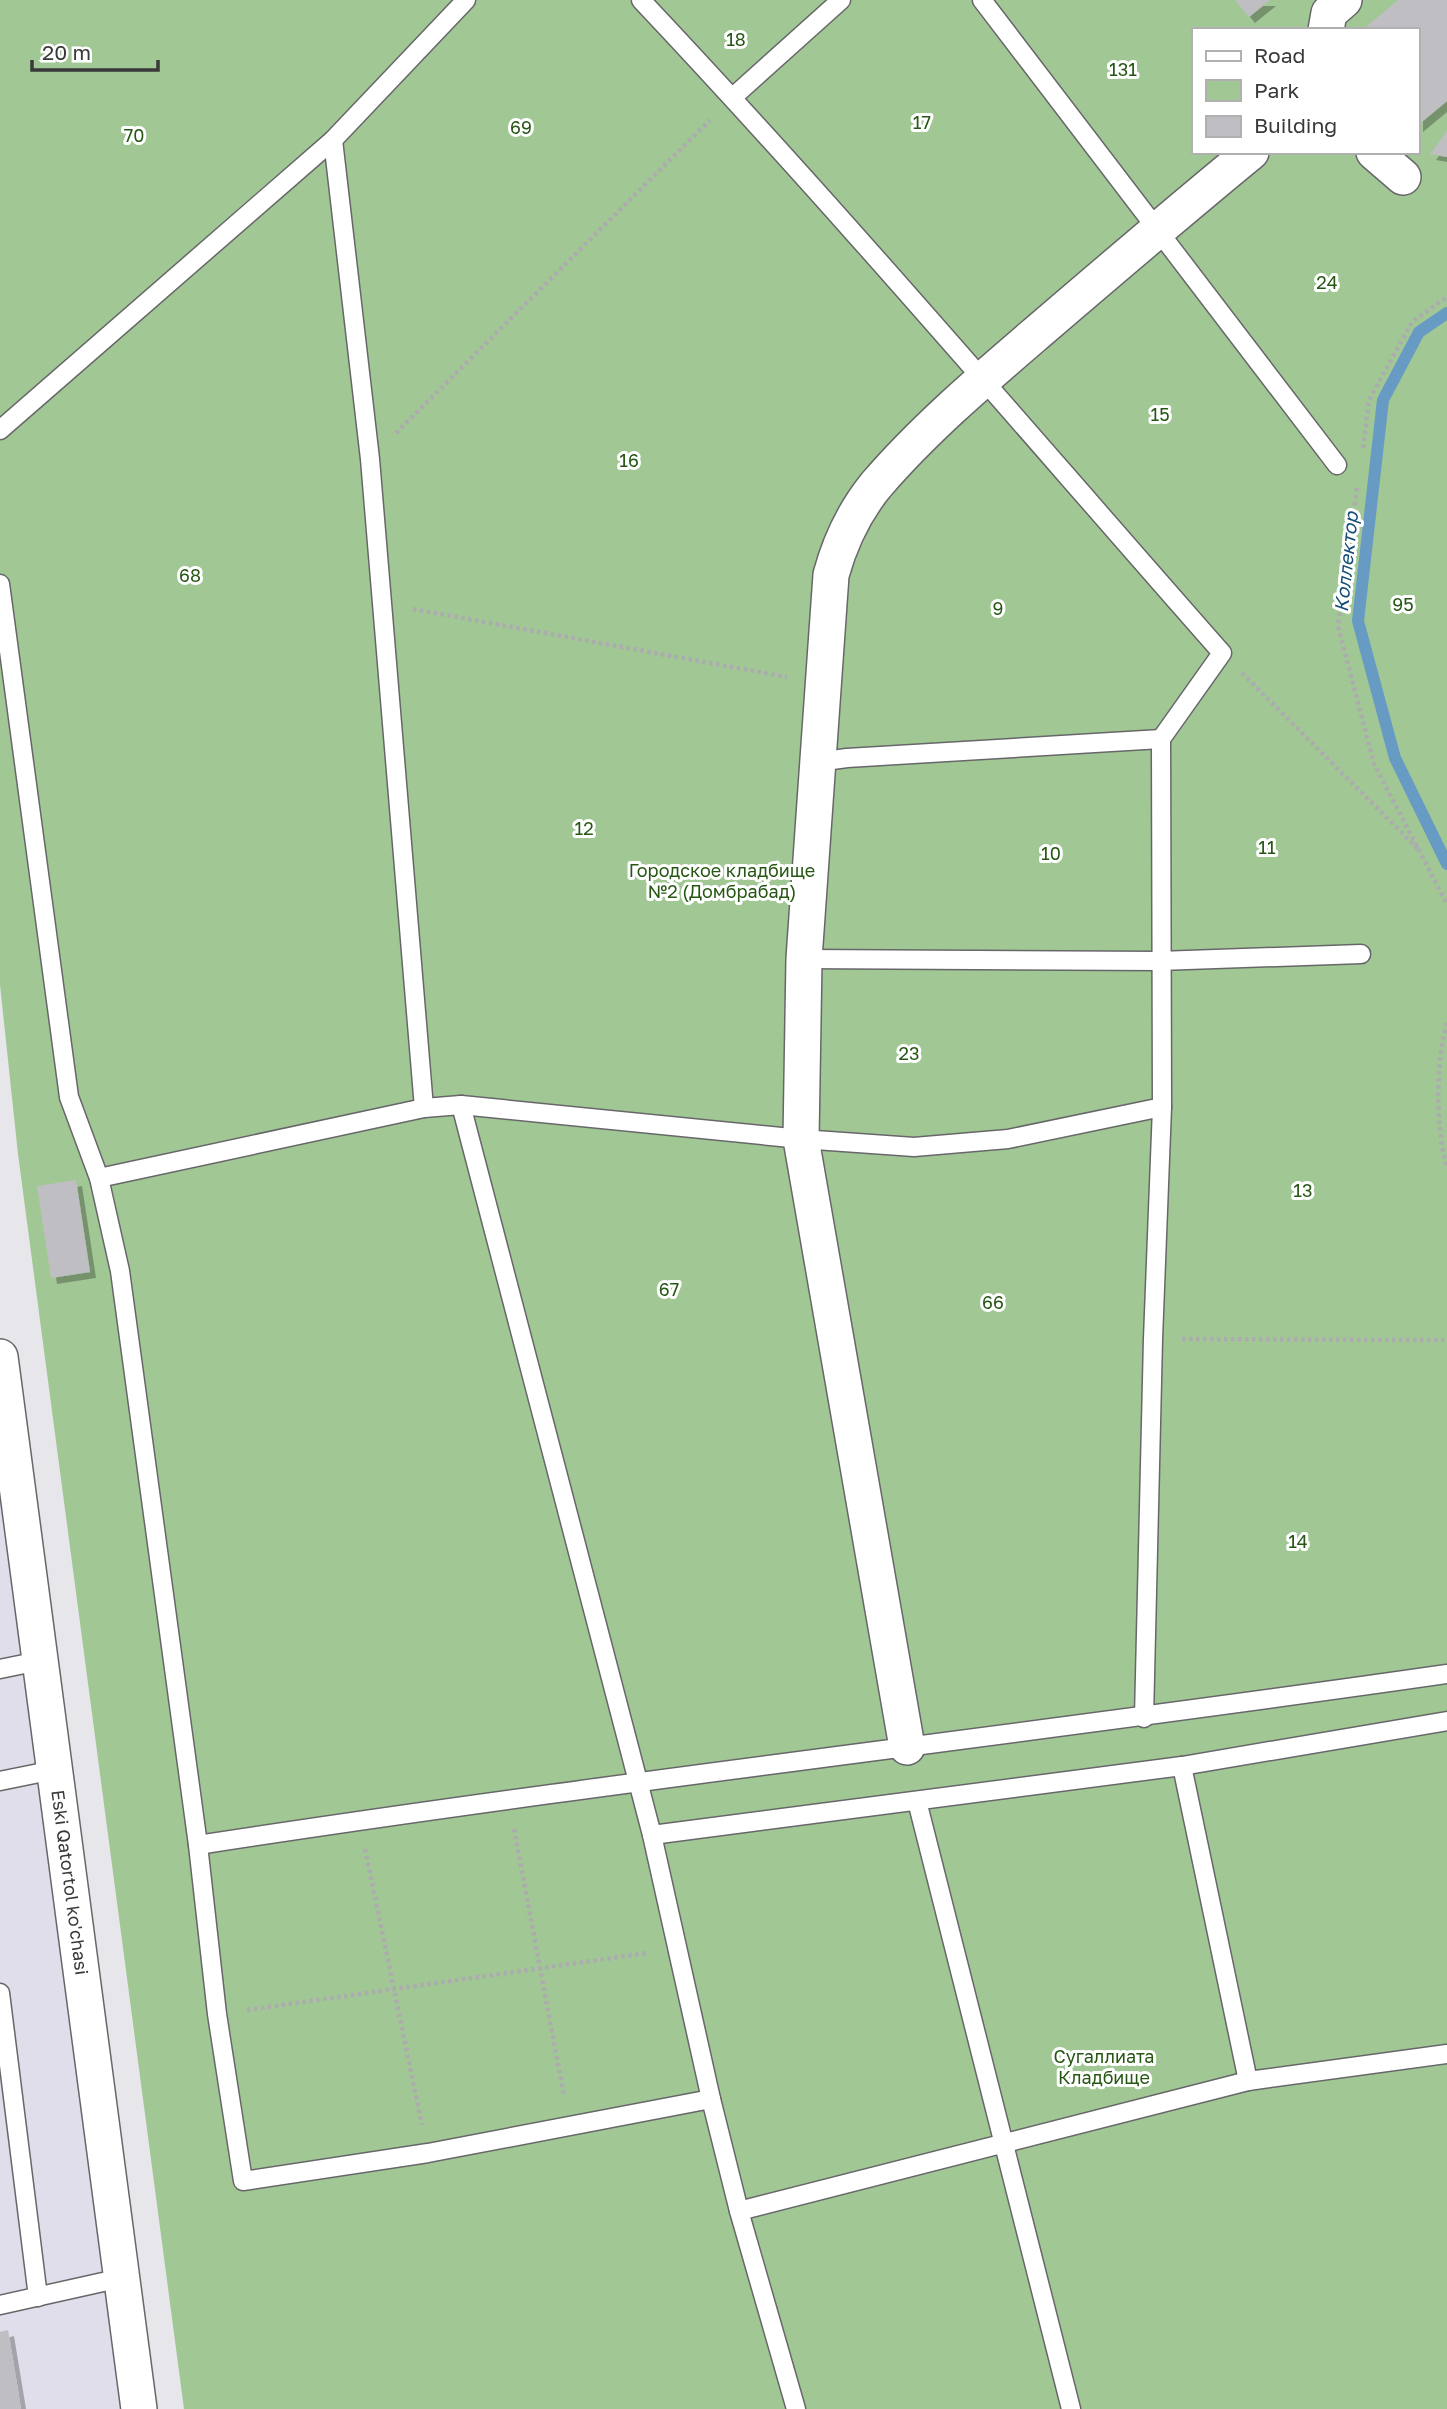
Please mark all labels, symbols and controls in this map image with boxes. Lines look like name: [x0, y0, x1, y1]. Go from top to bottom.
scale bar: [32, 28, 158, 72]
park label: 18: [726, 28, 746, 50]
legend: [1192, 28, 1419, 154]
text: 20 m: [42, 39, 91, 65]
text: Road: [1254, 42, 1305, 68]
park label: 131: [1109, 58, 1137, 80]
text: Park: [1254, 77, 1300, 103]
park label: 17: [913, 111, 931, 133]
text: Building: [1254, 112, 1337, 138]
park label: 69: [510, 116, 532, 138]
park label: 70: [124, 124, 144, 146]
park label: 24: [1316, 271, 1338, 293]
park label: 15: [1150, 403, 1170, 425]
park label: 16: [619, 449, 639, 471]
water label: Коллектор: [1329, 509, 1362, 613]
park label: 68: [179, 564, 201, 586]
park label: 95: [1392, 593, 1414, 615]
park label: 9: [993, 597, 1003, 619]
park label: 12: [574, 817, 594, 839]
park label: 11: [1258, 836, 1276, 858]
park label: 10: [1041, 842, 1061, 864]
park label: Городское кладбище №2 (Домбрабад): [629, 859, 815, 902]
park label: 23: [899, 1042, 919, 1064]
park label: 13: [1293, 1179, 1313, 1201]
park label: 67: [659, 1278, 679, 1300]
park label: 66: [982, 1291, 1004, 1313]
park label: 14: [1288, 1530, 1308, 1552]
street label: Eski Qatortol ko'chasi: [47, 1788, 94, 1976]
park label: Сугаллиата Кладбище: [1053, 2045, 1155, 2088]

